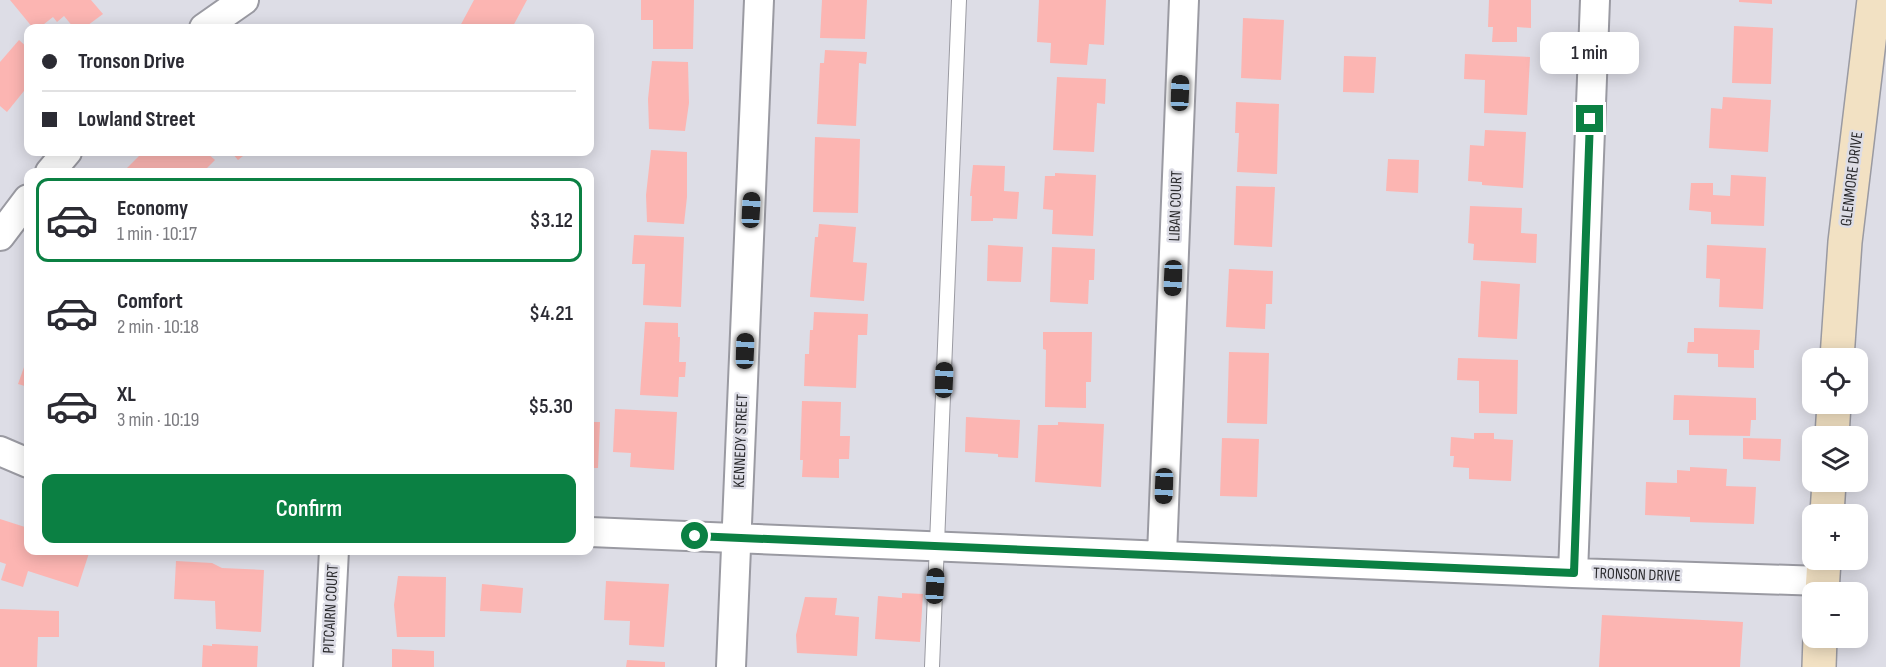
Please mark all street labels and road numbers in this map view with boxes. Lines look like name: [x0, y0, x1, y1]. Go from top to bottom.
street label: GLENMORE DRIVE: [1837, 131, 1867, 227]
street label: LIBAN COURT: [1165, 170, 1187, 242]
street label: KENNEDY STREET: [730, 393, 752, 488]
street label: PITCAIRN COURT: [319, 563, 343, 654]
street label: TRONSON DRIVE: [1593, 564, 1681, 586]

